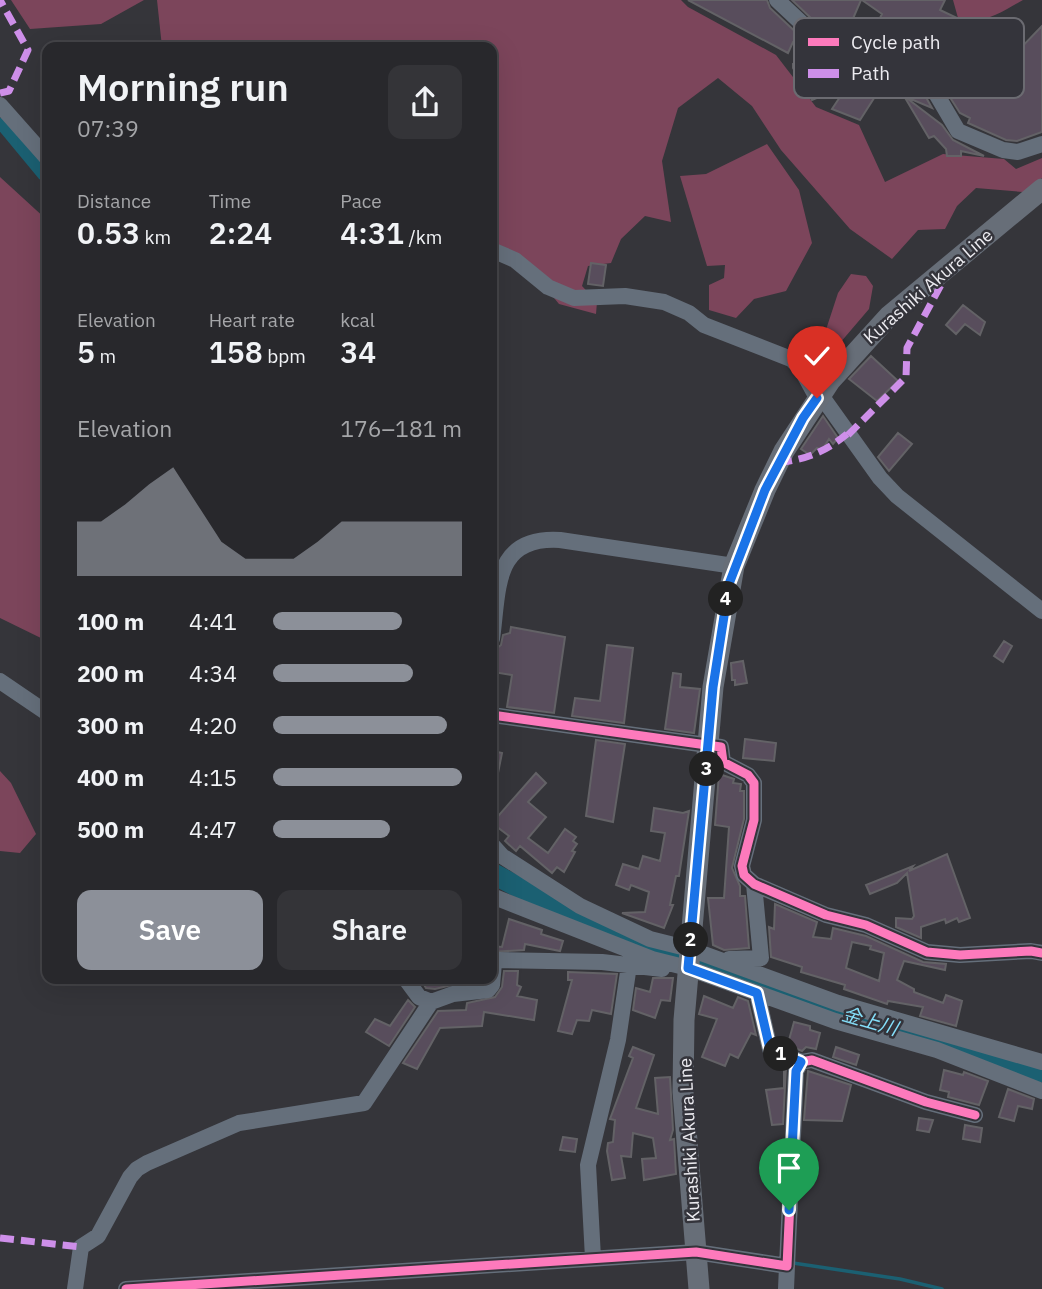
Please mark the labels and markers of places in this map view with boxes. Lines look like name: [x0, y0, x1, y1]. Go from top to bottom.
pin: [787, 326, 847, 398]
pin: 4: [708, 582, 744, 616]
pin: 3: [690, 752, 724, 786]
pin: 2: [674, 922, 708, 958]
pin: 1: [764, 1036, 798, 1072]
pin: [759, 1138, 819, 1210]

